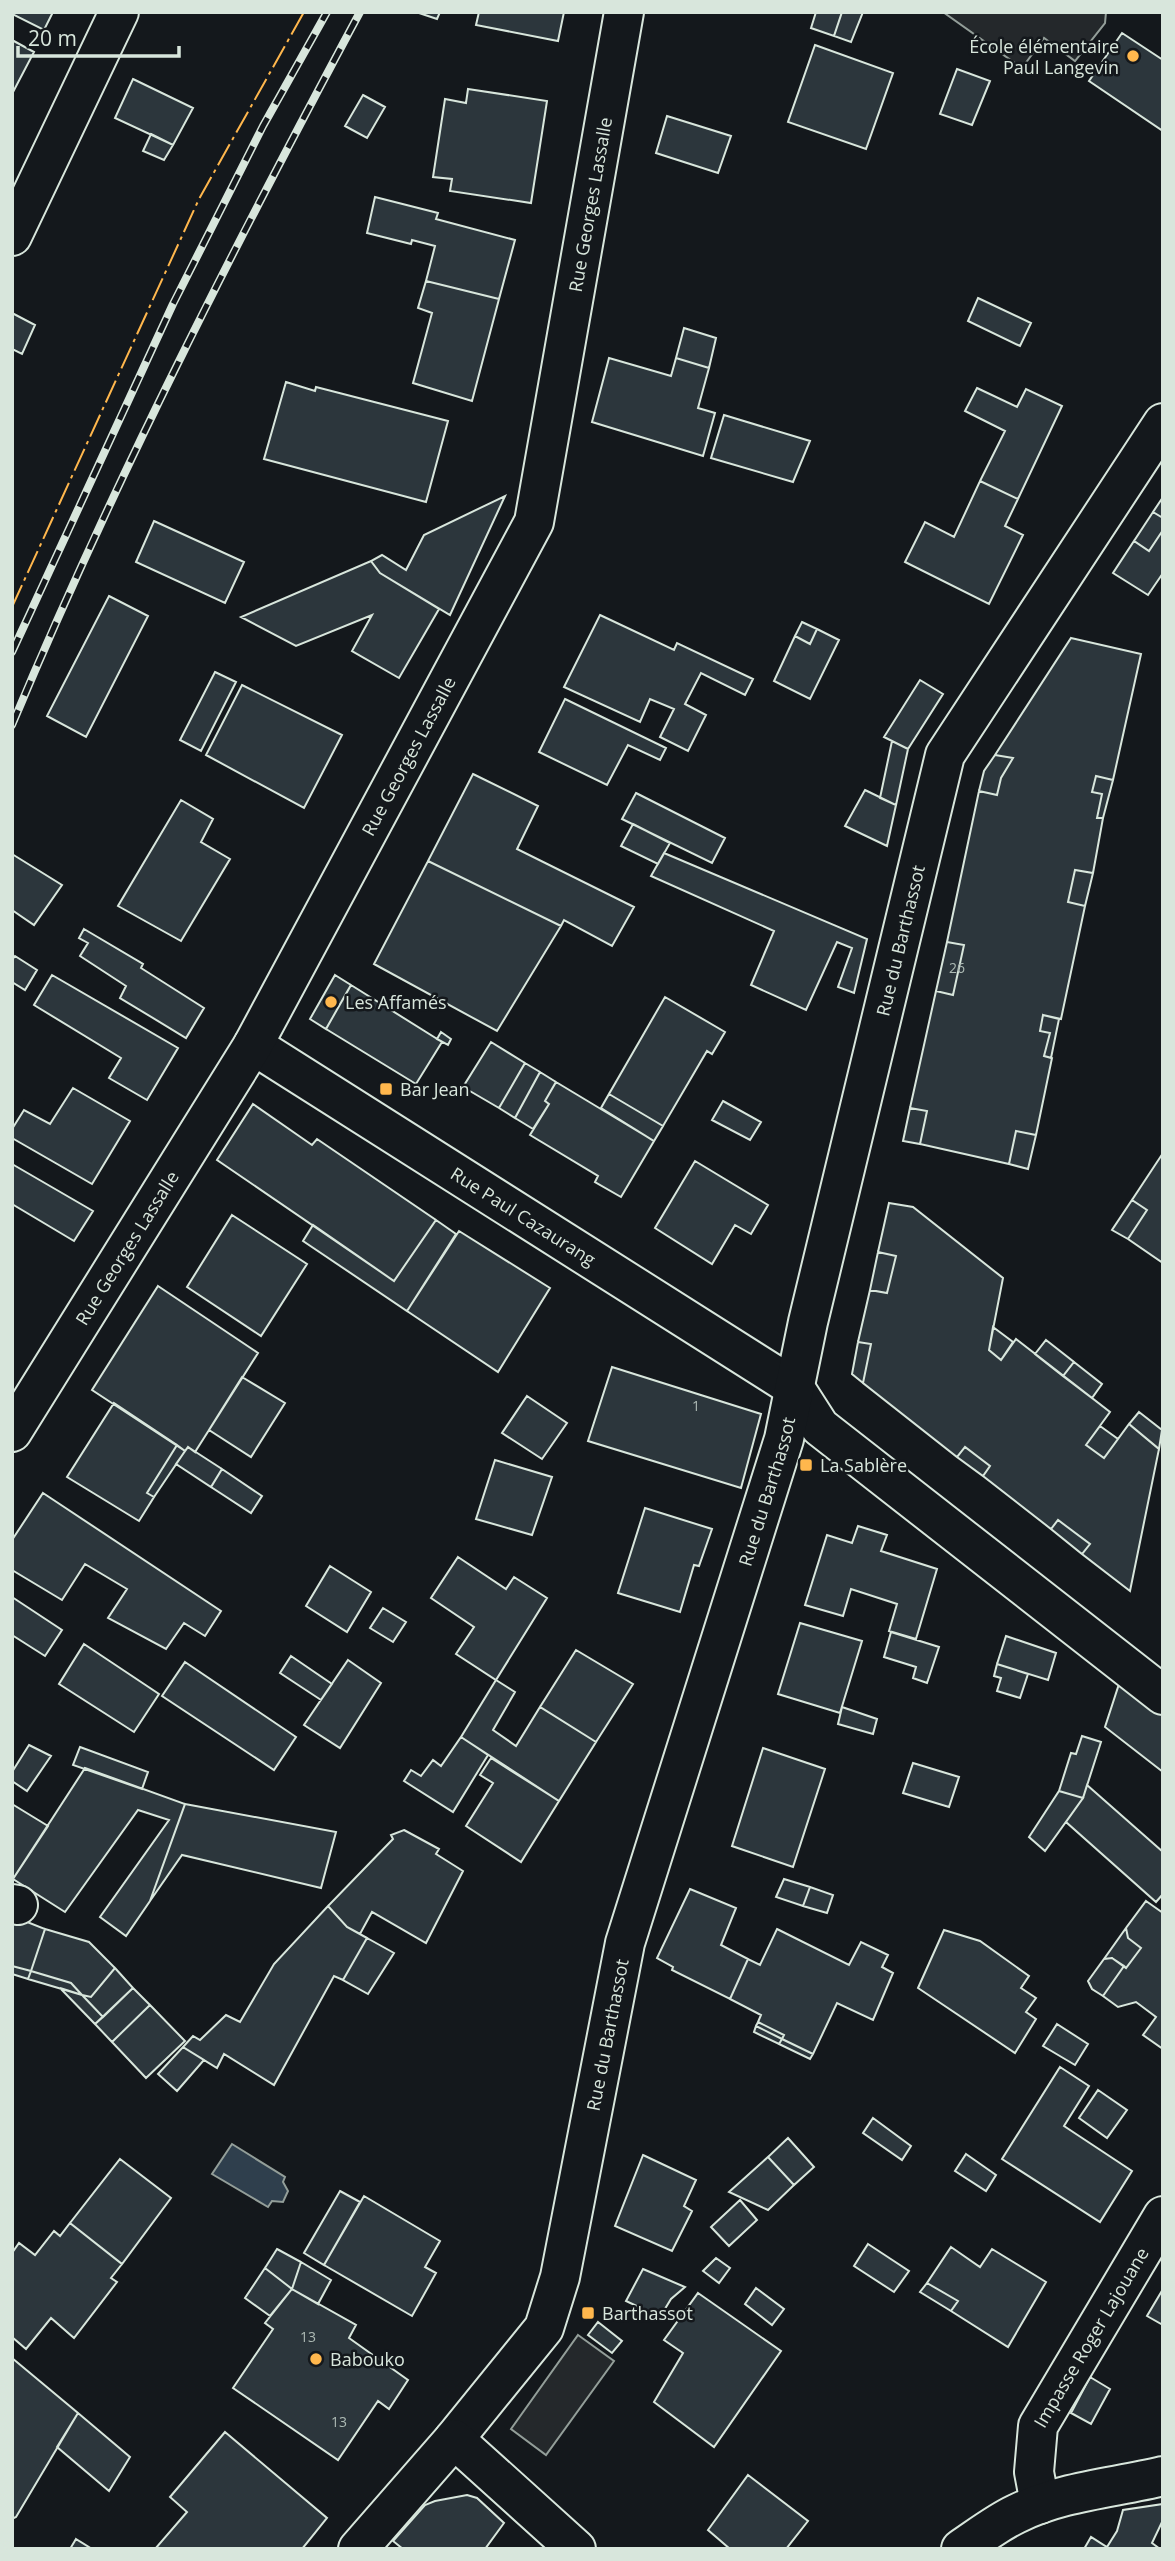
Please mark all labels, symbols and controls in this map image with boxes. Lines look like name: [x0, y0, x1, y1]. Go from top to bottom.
scale bar: [18, 14, 178, 58]
text: 20 m: [28, 24, 77, 52]
place label: École élémentaire Paul Langevin: [969, 34, 1119, 79]
marker: École élémentaire Paul Langevin: [1125, 48, 1141, 64]
street label: Rue Georges Lassalle: [563, 115, 617, 294]
street label: Rue Georges Lassalle: [356, 672, 461, 840]
street label: Rue du Barthassot: [870, 863, 930, 1018]
house number: 26: [949, 958, 965, 977]
place label: Les Affamés: [345, 990, 447, 1014]
marker: Les Affamés: [323, 994, 339, 1010]
place label: Bar Jean: [400, 1077, 470, 1101]
marker: Bar Jean: [378, 1081, 394, 1097]
street label: Rue Paul Cazaurang: [446, 1161, 601, 1271]
street label: Rue Georges Lassalle: [70, 1166, 184, 1329]
house number: 1: [692, 1396, 700, 1415]
street label: Rue du Barthassot: [733, 1415, 800, 1569]
place label: La Sablère: [820, 1453, 907, 1477]
marker: La Sablère: [798, 1457, 814, 1473]
street label: Rue du Barthassot: [581, 1957, 634, 2113]
street label: Impasse Roger Lajouane: [1028, 2243, 1154, 2432]
place label: Barthassot: [602, 2301, 693, 2325]
marker: Barthassot: [580, 2305, 596, 2321]
house number: 13: [300, 2327, 316, 2346]
place label: Babouko: [330, 2347, 405, 2371]
marker: Babouko: [308, 2351, 324, 2367]
house number: 13: [331, 2412, 347, 2431]

